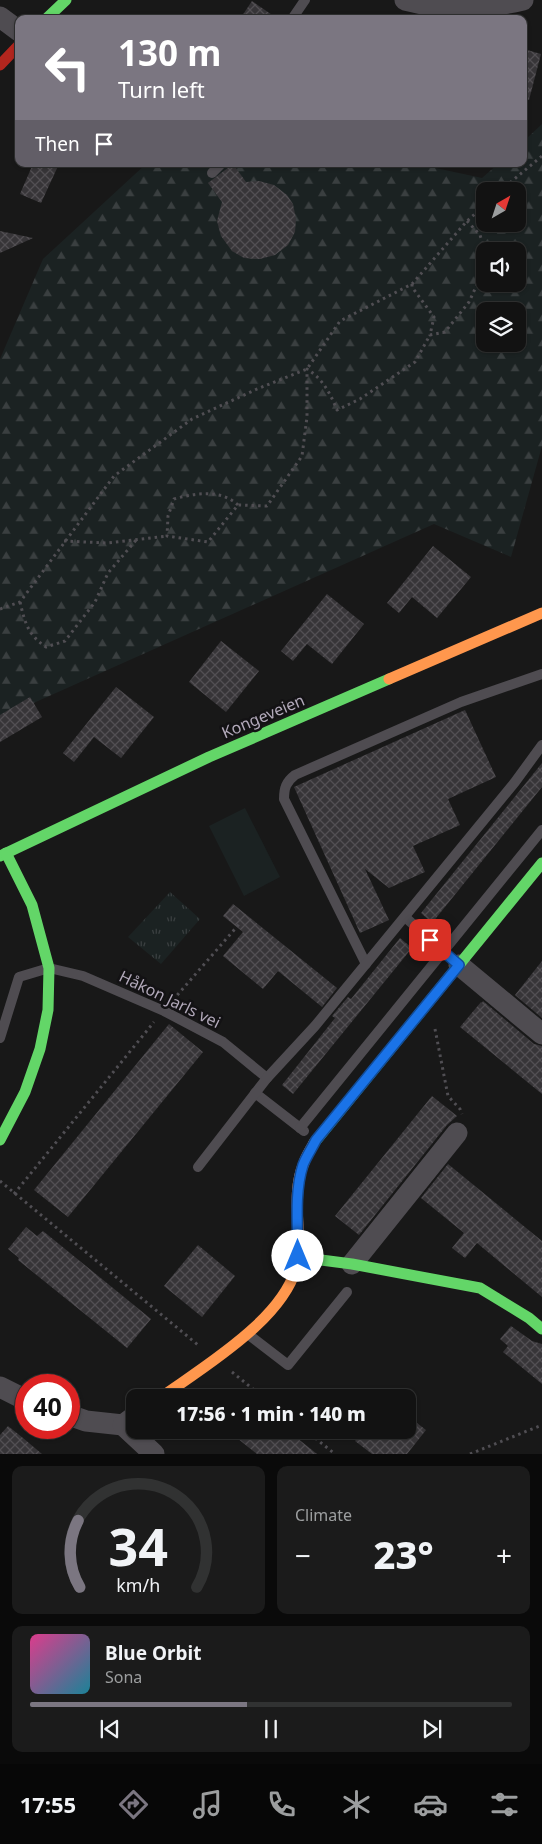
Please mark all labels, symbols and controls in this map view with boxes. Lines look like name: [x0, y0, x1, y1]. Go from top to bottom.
text: 130 m: [118, 29, 221, 76]
icon: left: [35, 35, 100, 100]
text: Turn left: [118, 74, 205, 104]
icon: arrive: [90, 130, 118, 158]
text: Then: [35, 131, 80, 157]
north arrow: [476, 182, 526, 232]
map controls: [476, 182, 526, 352]
button: sound: [476, 242, 526, 292]
button: layers: [476, 302, 526, 352]
street label: Kongeveien: [218, 689, 308, 743]
pin: [409, 919, 451, 961]
icon: arrive: [416, 926, 444, 954]
street label: Håkon Jarls vei: [116, 965, 224, 1033]
position arrow: [271, 1229, 323, 1281]
speed limit sign: 40: [15, 1374, 80, 1439]
text: 17:56 · 1 min · 140 m: [176, 1401, 366, 1427]
text: Climate: [295, 1504, 352, 1526]
text: 34: [109, 1510, 168, 1581]
text: 23°: [373, 1528, 434, 1580]
text: −: [295, 1536, 311, 1574]
text: +: [496, 1536, 512, 1574]
text: km/h: [117, 1573, 160, 1597]
text: Blue Orbit: [105, 1640, 201, 1666]
text: Sona: [105, 1666, 142, 1688]
icon: previous: [96, 1715, 124, 1743]
icon: pause: [257, 1715, 285, 1743]
icon: next: [418, 1715, 446, 1743]
icon: directions: [116, 1787, 151, 1822]
icon: music: [190, 1787, 225, 1822]
icon: phone: [264, 1787, 299, 1822]
icon: climate: [339, 1787, 374, 1822]
icon: car: [413, 1787, 448, 1822]
icon: filters: [487, 1787, 522, 1822]
text: 17:55: [20, 1789, 76, 1819]

